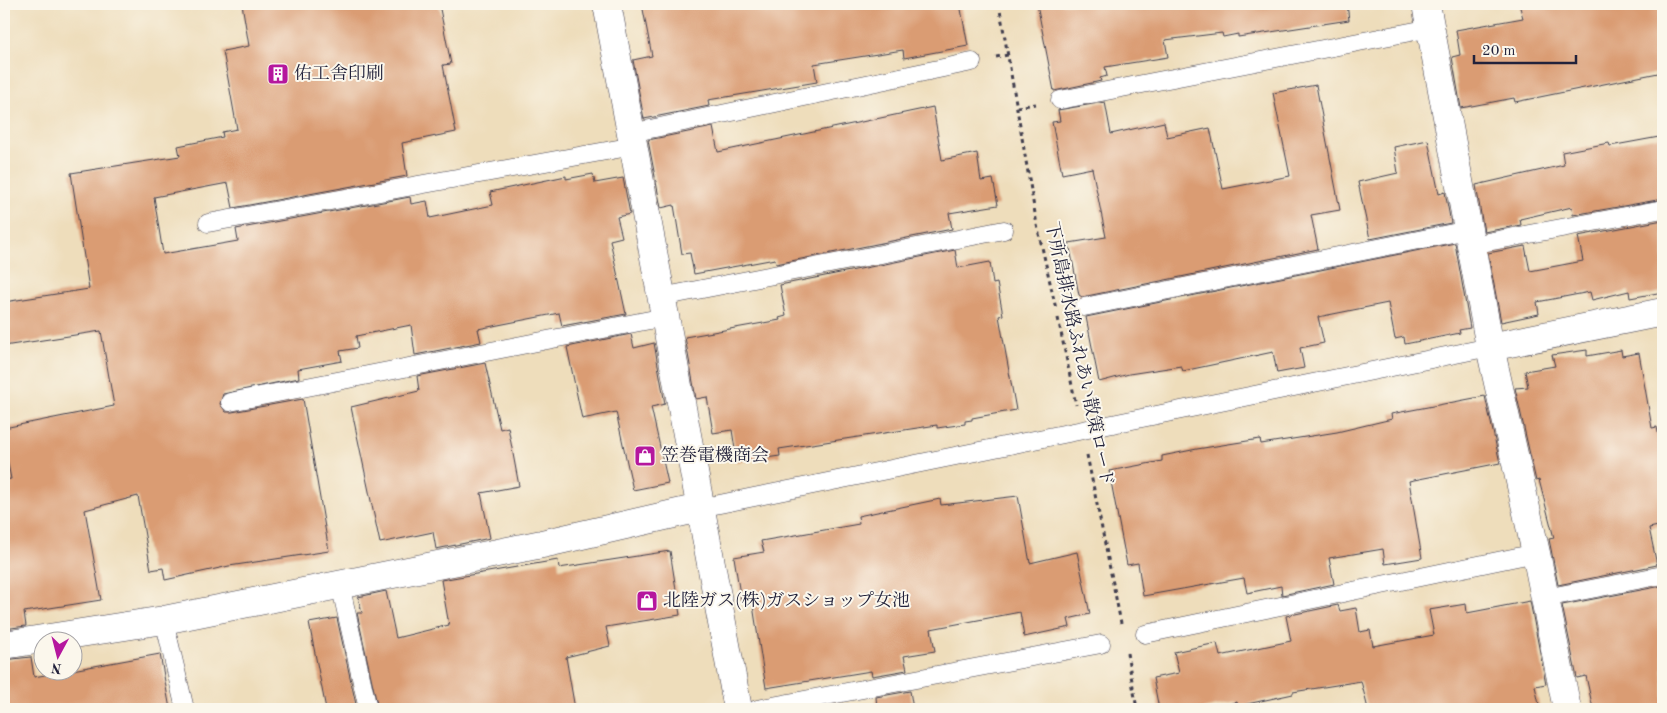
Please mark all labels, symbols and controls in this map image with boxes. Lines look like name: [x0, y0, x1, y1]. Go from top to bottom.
scale bar: [1474, 32, 1577, 64]
text: 20 m: [1482, 44, 1516, 59]
building icon: 佑工舎印刷: [266, 62, 290, 86]
place label: 佑工舎印刷: [294, 63, 384, 83]
street label: 下所島排水路ふれあい散策ロード: [1042, 220, 1118, 488]
shop icon: 笠巻電機商会: [633, 444, 657, 468]
place label: 笠巻電機商会: [661, 445, 769, 465]
shop icon: 北陸ガス(株)ガスショップ女池: [635, 589, 659, 613]
place label: 北陸ガス(株)ガスショップ女池: [663, 590, 910, 610]
north arrow: [32, 630, 82, 680]
text: N: [50, 660, 63, 676]

